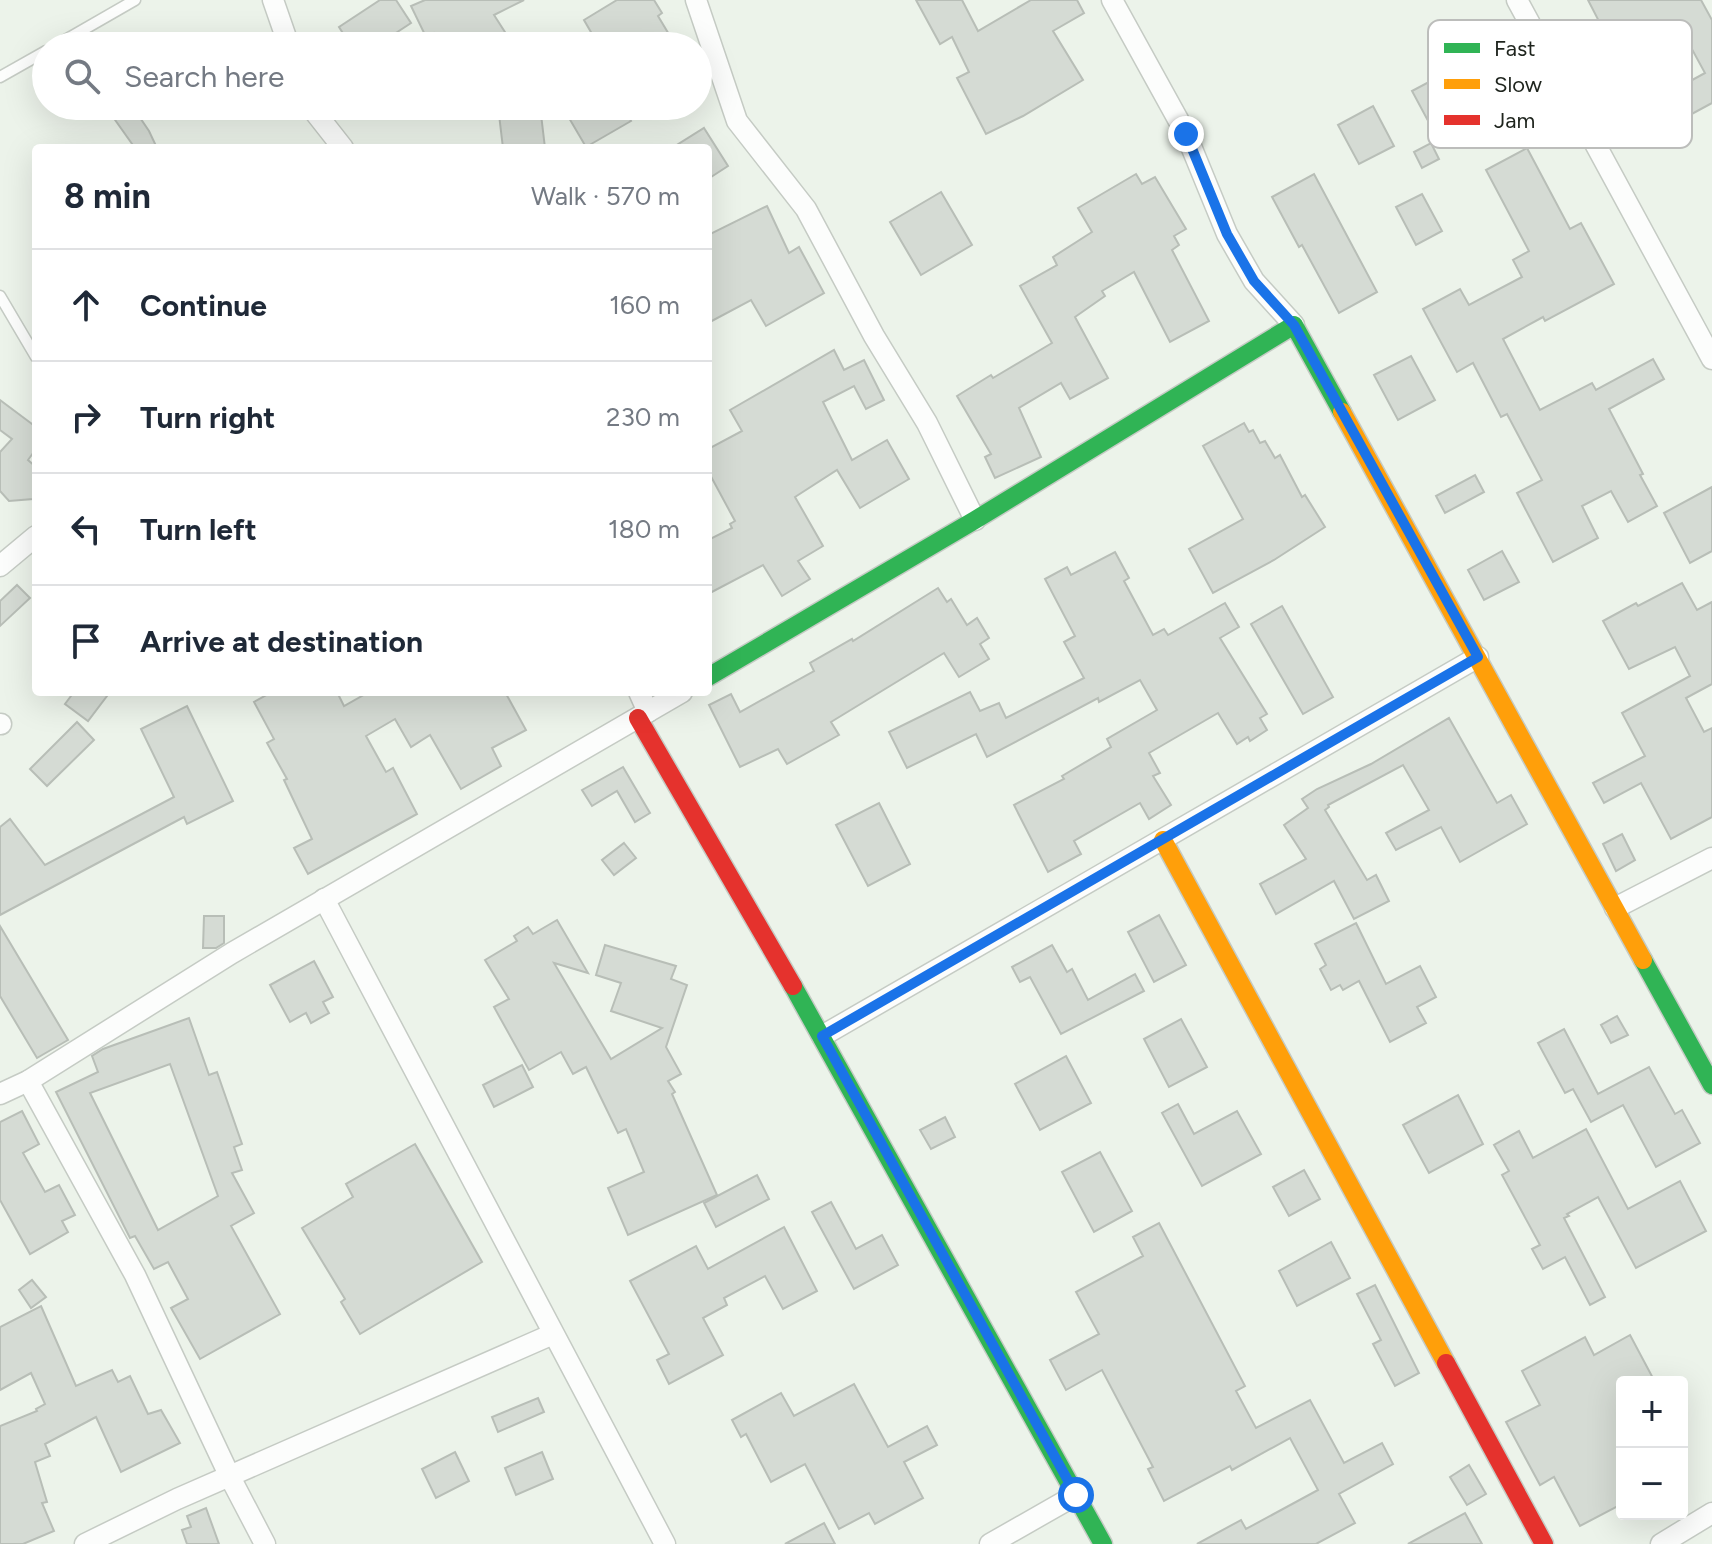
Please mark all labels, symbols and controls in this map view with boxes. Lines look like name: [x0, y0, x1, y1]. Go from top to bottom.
legend: [1428, 20, 1692, 148]
search box: [32, 32, 712, 120]
text: Fast: [1494, 35, 1536, 62]
icon: search: [60, 54, 104, 98]
text: Search here: [124, 58, 284, 95]
text: Slow: [1494, 71, 1543, 98]
text: Jam: [1494, 107, 1535, 134]
route end: [1168, 116, 1204, 152]
text: 8 min: [64, 176, 151, 217]
text: Walk · 570 m: [531, 180, 680, 212]
icon: ahead: [64, 283, 108, 327]
text: Continue: [140, 287, 267, 324]
text: 160 m: [609, 289, 680, 321]
icon: right: [64, 395, 108, 439]
text: Turn right: [140, 399, 275, 436]
text: 230 m: [606, 401, 680, 433]
icon: left: [64, 507, 108, 551]
text: Turn left: [140, 511, 257, 548]
text: 180 m: [608, 513, 680, 545]
icon: arrive: [64, 619, 108, 663]
text: Arrive at destination: [140, 623, 423, 660]
map controls: [1616, 1376, 1688, 1520]
button: +: [1616, 1376, 1688, 1448]
button: −: [1616, 1448, 1688, 1520]
route start: [1058, 1477, 1094, 1513]

